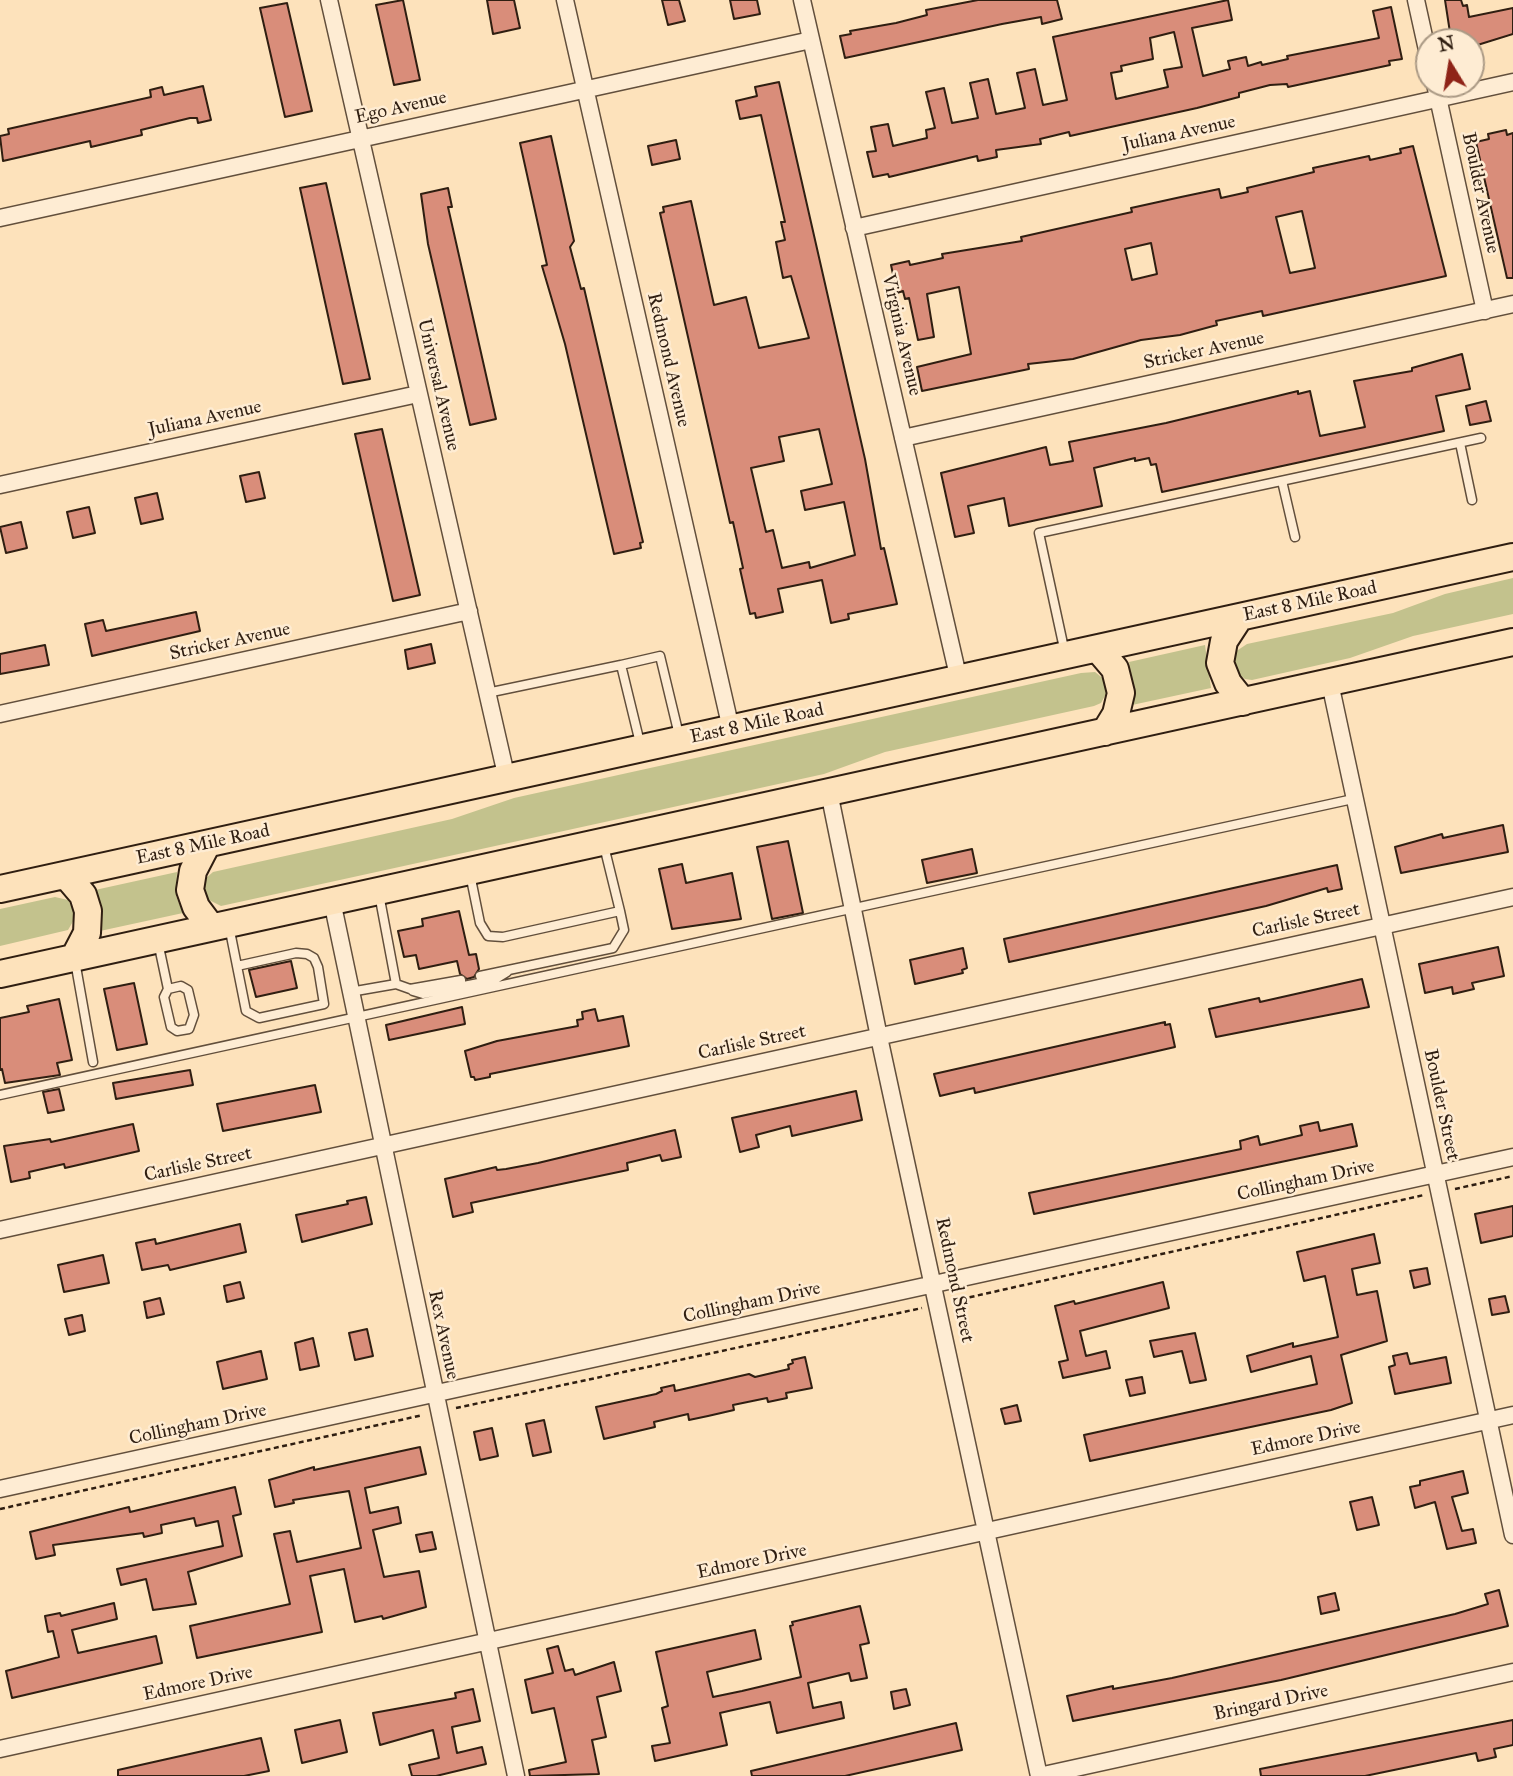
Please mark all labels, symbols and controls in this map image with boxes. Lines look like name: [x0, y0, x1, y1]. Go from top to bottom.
north arrow: [1415, 28, 1485, 98]
text: N: [1436, 31, 1456, 57]
street label: Ego Avenue: [353, 86, 449, 130]
street label: Juliana Avenue: [1120, 111, 1238, 157]
street label: Boulder Avenue: [1456, 130, 1504, 256]
street label: Virginia Avenue: [876, 272, 926, 398]
street label: Redmond Avenue: [641, 291, 695, 429]
street label: Universal Avenue: [412, 317, 464, 453]
street label: Stricker Avenue: [1142, 327, 1266, 375]
street label: Juliana Avenue: [146, 396, 264, 442]
street label: East 8 Mile Road: [1241, 577, 1379, 627]
street label: Stricker Avenue: [168, 618, 292, 666]
street label: East 8 Mile Road: [688, 699, 826, 749]
street label: East 8 Mile Road: [134, 820, 272, 870]
street label: Carlisle Street: [1250, 898, 1362, 944]
street label: Carlisle Street: [696, 1020, 808, 1066]
street label: Boulder Street: [1418, 1047, 1464, 1163]
street label: Carlisle Street: [142, 1142, 254, 1188]
street label: Collingham Drive: [1235, 1155, 1377, 1207]
street label: Redmond Street: [930, 1215, 978, 1345]
street label: Collingham Drive: [681, 1277, 823, 1329]
street label: Rex Avenue: [422, 1288, 464, 1382]
street label: Collingham Drive: [127, 1399, 269, 1451]
street label: Edmore Drive: [1249, 1416, 1363, 1462]
street label: Edmore Drive: [695, 1539, 809, 1585]
street label: Edmore Drive: [141, 1661, 255, 1707]
street label: Bringard Drive: [1212, 1680, 1330, 1726]

